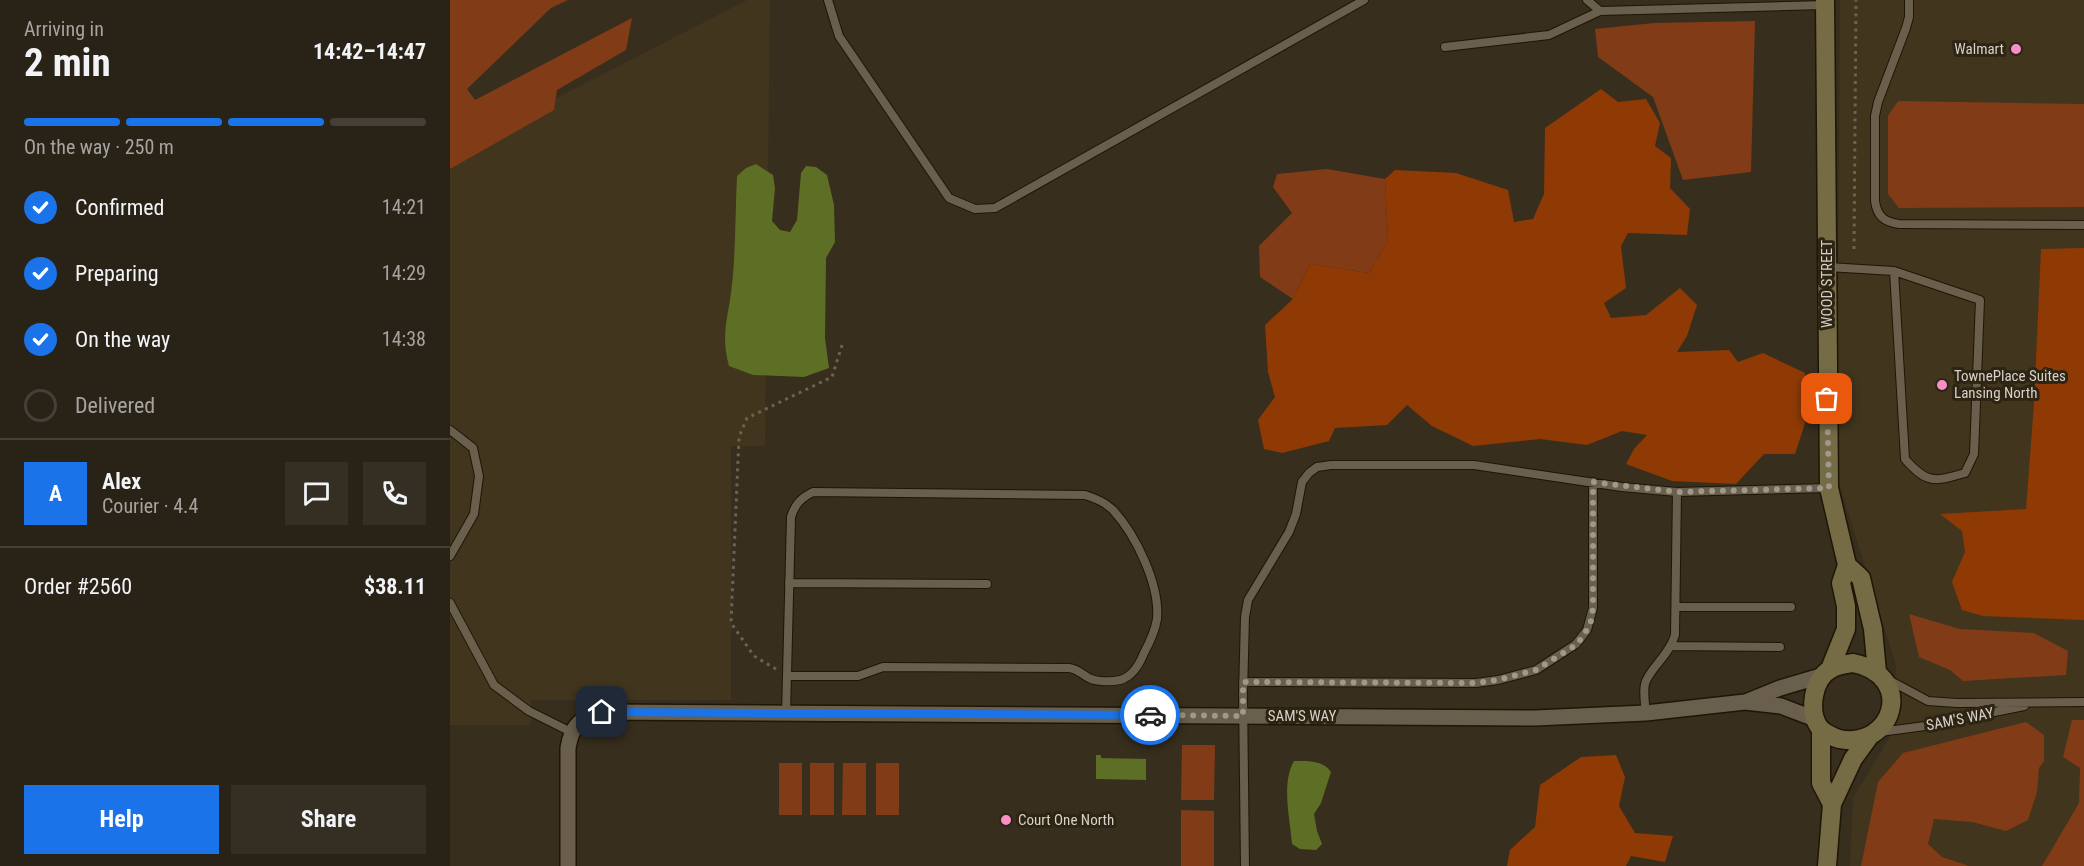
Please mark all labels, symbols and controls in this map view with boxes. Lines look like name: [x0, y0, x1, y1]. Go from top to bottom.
text: Arriving in: [24, 17, 104, 41]
text: 14:42–14:47: [313, 39, 426, 64]
text: 2 min: [24, 40, 111, 86]
place label: Walmart: [1954, 40, 2004, 58]
marker: Walmart: [2009, 42, 2023, 56]
text: On the way · 250 m: [24, 135, 174, 159]
icon: check: [24, 191, 57, 224]
text: Confirmed: [75, 195, 164, 220]
text: 14:21: [382, 195, 426, 219]
street label: WOOD STREET: [1818, 240, 1836, 328]
icon: check: [24, 257, 57, 290]
text: Preparing: [75, 261, 159, 286]
text: 14:29: [382, 261, 426, 285]
icon: check: [24, 323, 57, 356]
text: On the way: [75, 327, 170, 352]
text: 14:38: [382, 327, 426, 351]
place label: TownePlace Suites Lansing North: [1954, 367, 2066, 402]
pin: [1801, 373, 1852, 424]
marker: TownePlace Suites Lansing North: [1935, 378, 1949, 392]
icon: bag: [1810, 382, 1843, 415]
text: Delivered: [75, 393, 155, 418]
button: chat: [285, 462, 348, 525]
button: phone: [363, 462, 426, 525]
text: Alex: [102, 469, 141, 494]
text: A: [49, 481, 62, 506]
text: Courier · 4.4: [102, 494, 198, 518]
text: Order #2560: [24, 574, 132, 599]
text: $38.11: [364, 574, 426, 599]
courier: [1120, 685, 1180, 745]
pin: [576, 686, 627, 737]
icon: home: [585, 695, 618, 728]
icon: car: [1134, 699, 1167, 732]
street label: SAM'S WAY: [1925, 704, 1995, 734]
street label: SAM'S WAY: [1268, 707, 1336, 725]
button: Help: [24, 785, 219, 854]
button: Share: [231, 785, 426, 854]
place label: Court One North: [1018, 811, 1114, 829]
marker: Court One North: [999, 813, 1013, 827]

